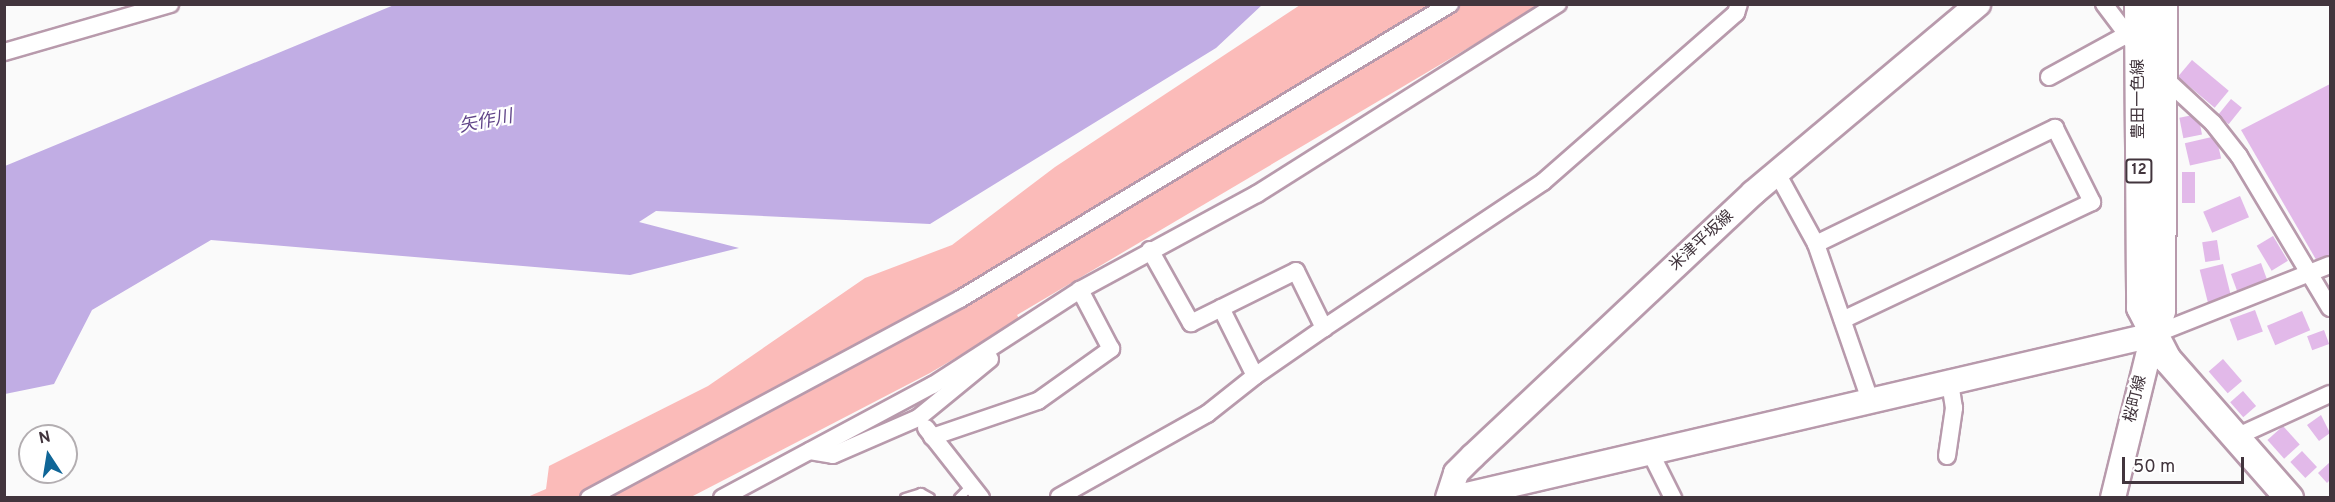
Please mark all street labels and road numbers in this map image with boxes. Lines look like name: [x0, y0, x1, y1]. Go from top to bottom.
street label: 豊田一色線: [2129, 59, 2149, 139]
road number: 12: [2124, 159, 2154, 183]
street label: 米津平坂線: [1666, 207, 1738, 275]
street label: 桜町線: [2121, 373, 2151, 425]

